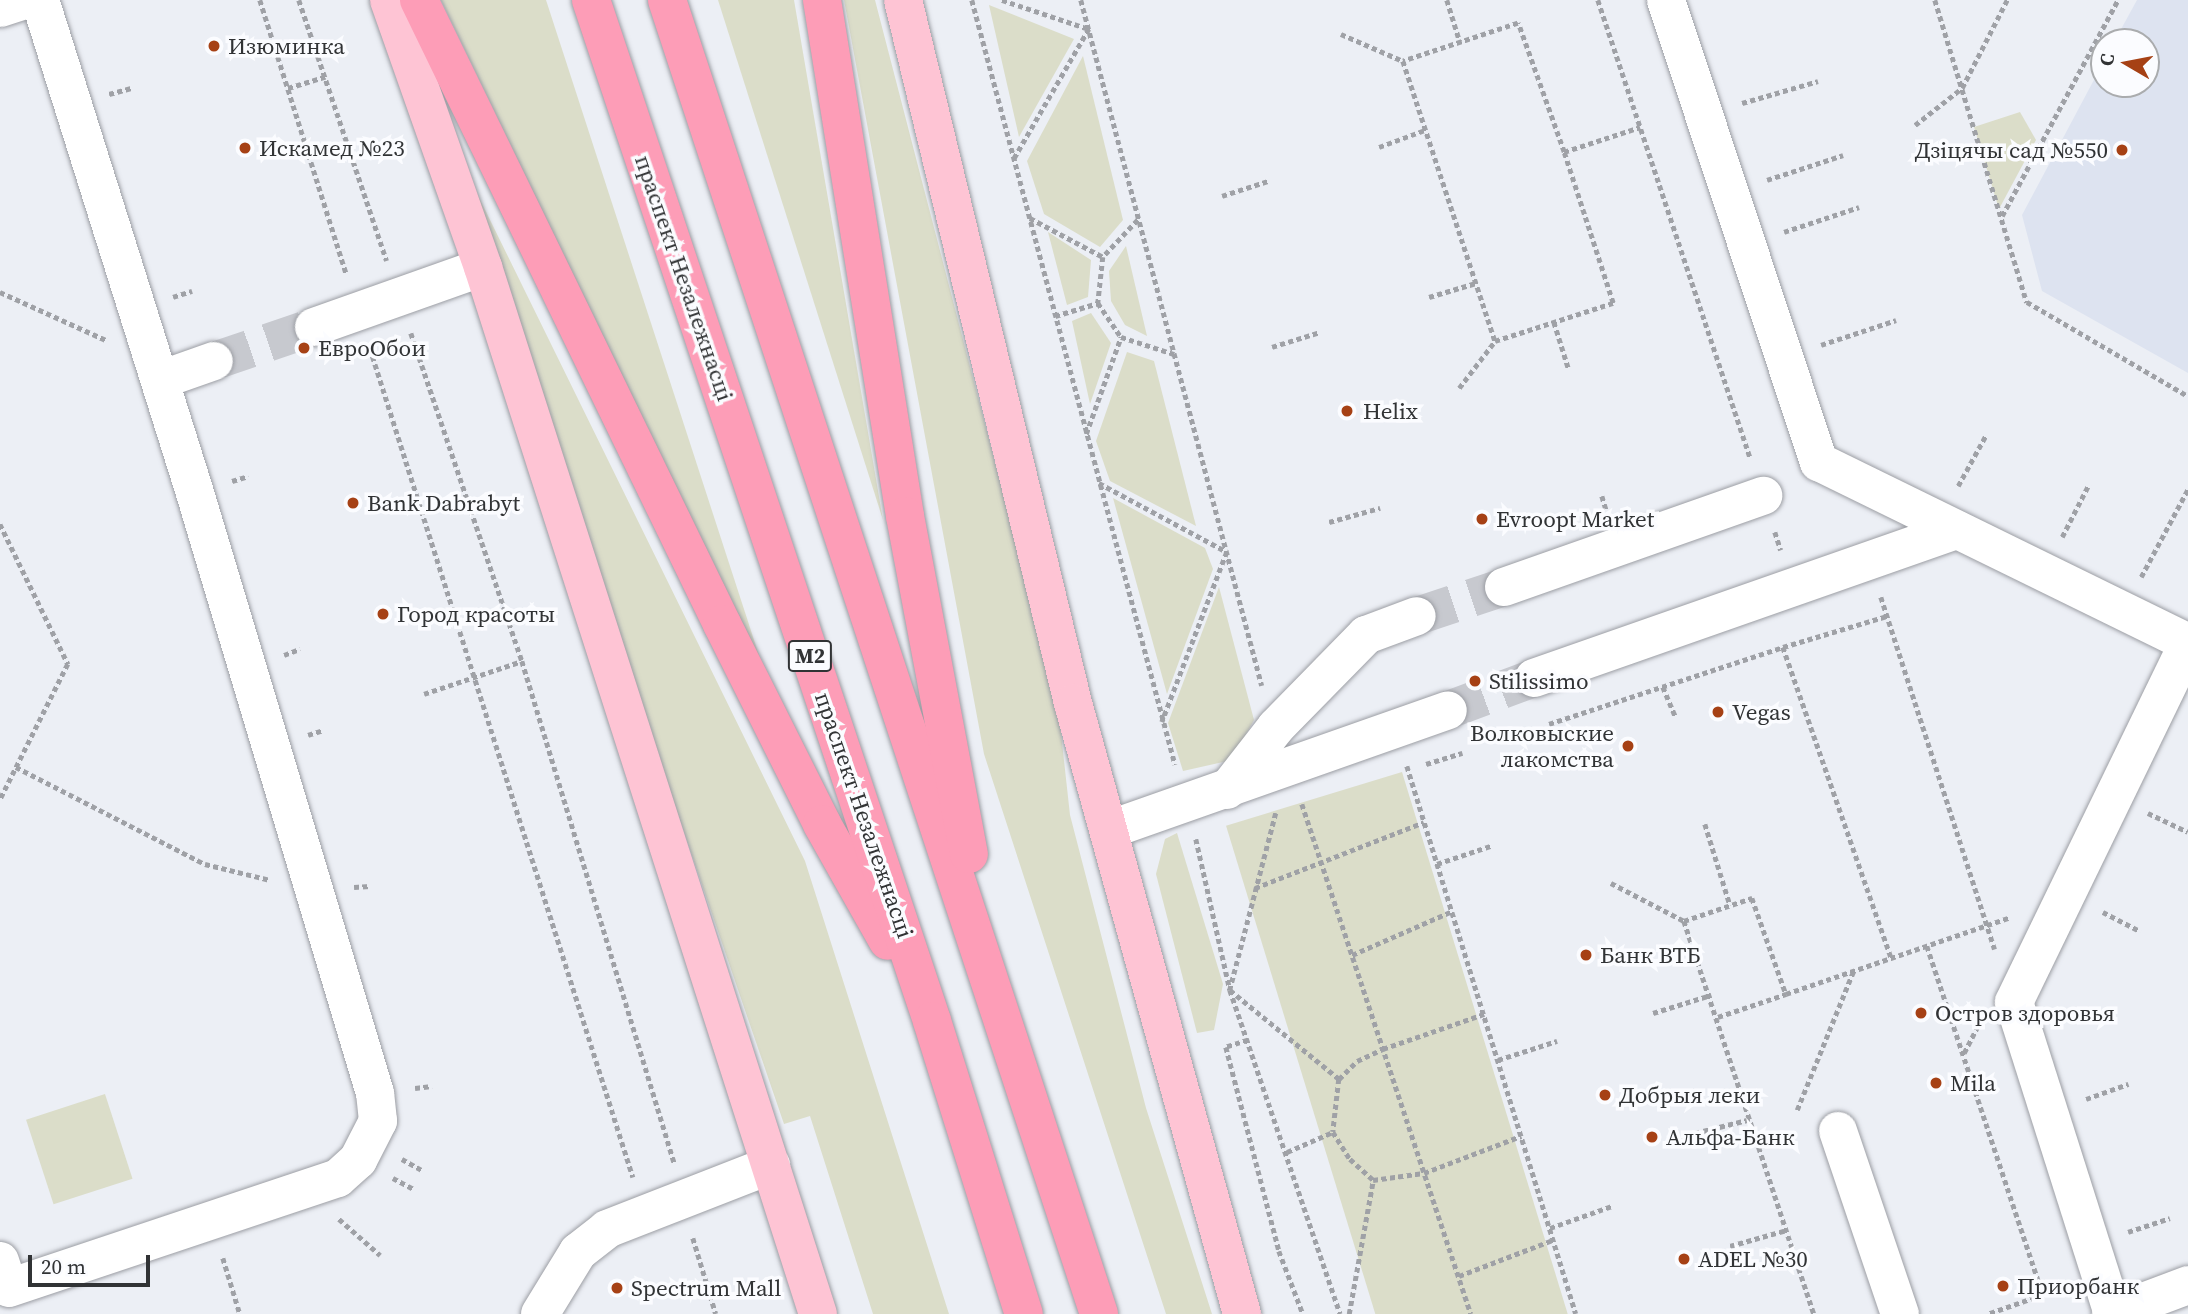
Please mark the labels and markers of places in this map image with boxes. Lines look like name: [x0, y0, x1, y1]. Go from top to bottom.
place label: Изюминка: [228, 32, 345, 60]
marker: Изюминка: [206, 38, 222, 54]
place label: Искамед №23: [259, 134, 405, 162]
place label: Дзіцячы сад №550: [1915, 136, 2108, 164]
marker: Искамед №23: [237, 140, 253, 156]
marker: Дзіцячы сад №550: [2114, 142, 2130, 158]
place label: ЕвроОбои: [318, 334, 426, 362]
marker: ЕвроОбои: [296, 340, 312, 356]
place label: Helix: [1363, 397, 1418, 425]
marker: Helix: [1337, 401, 1357, 421]
place label: Bank Dabrabyt: [367, 489, 520, 517]
marker: Bank Dabrabyt: [345, 495, 361, 511]
place label: Evroopt Market: [1496, 505, 1654, 533]
marker: Evroopt Market: [1474, 511, 1490, 527]
place label: Город красоты: [397, 600, 555, 628]
marker: Город красоты: [375, 606, 391, 622]
place label: Stilissimo: [1489, 667, 1589, 695]
marker: Stilissimo: [1467, 673, 1483, 689]
place label: Vegas: [1732, 698, 1791, 726]
marker: Vegas: [1710, 704, 1726, 720]
place label: Волковыские лакомства: [1470, 719, 1614, 773]
marker: Волковыские лакомства: [1620, 738, 1636, 754]
place label: Банк ВТБ: [1600, 941, 1701, 969]
marker: Банк ВТБ: [1578, 947, 1594, 963]
place label: Остров здоровья: [1935, 999, 2115, 1027]
marker: Остров здоровья: [1913, 1005, 1929, 1021]
place label: Mila: [1950, 1069, 1996, 1097]
marker: Mila: [1928, 1075, 1944, 1091]
place label: Добрыя леки: [1619, 1081, 1760, 1109]
marker: Добрыя леки: [1597, 1087, 1613, 1103]
place label: Альфа-Банк: [1666, 1123, 1795, 1151]
marker: Альфа-Банк: [1644, 1129, 1660, 1145]
place label: ADEL №30: [1698, 1245, 1808, 1273]
marker: ADEL №30: [1676, 1251, 1692, 1267]
place label: Приорбанк: [2017, 1272, 2139, 1300]
place label: Spectrum Mall: [631, 1274, 781, 1302]
marker: Приорбанк: [1995, 1278, 2011, 1294]
marker: Spectrum Mall: [609, 1280, 625, 1296]

